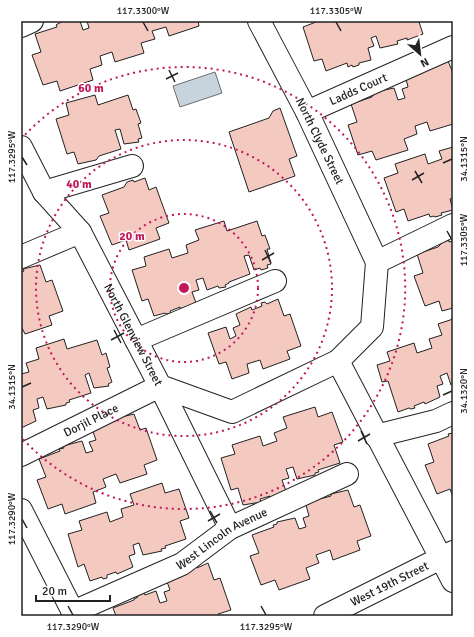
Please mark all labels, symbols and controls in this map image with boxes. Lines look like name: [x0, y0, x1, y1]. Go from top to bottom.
text: 117.3300°W: [117, 5, 170, 17]
text: 117.3305°W: [310, 5, 363, 17]
north arrow: [400, 34, 440, 74]
text: N: [418, 55, 431, 70]
street label: Ladds Court: [327, 70, 390, 109]
text: 60 m: [78, 81, 104, 96]
street label: North Clyde Street: [292, 95, 347, 187]
text: 117.3295°W: [6, 130, 18, 183]
text: 34.1315°N: [458, 136, 470, 182]
text: 40 m: [66, 177, 92, 192]
text: 117.3305°W: [458, 213, 470, 266]
text: 20 m: [119, 229, 145, 244]
street label: North Glenview Street: [100, 281, 166, 388]
centre of rings: [177, 281, 191, 295]
text: 34.1315°N: [6, 364, 18, 410]
text: 34.1320°N: [458, 368, 470, 414]
street label: Dorjil Place: [61, 401, 121, 441]
text: 117.3290°W: [6, 492, 18, 545]
street label: West Lincoln Avenue: [174, 505, 270, 574]
street label: West 19th Street: [348, 558, 431, 610]
scale bar: [36, 577, 110, 603]
text: 20 m: [42, 584, 67, 599]
text: 117.3290°W: [47, 621, 100, 633]
text: 117.3295°W: [240, 621, 293, 633]

